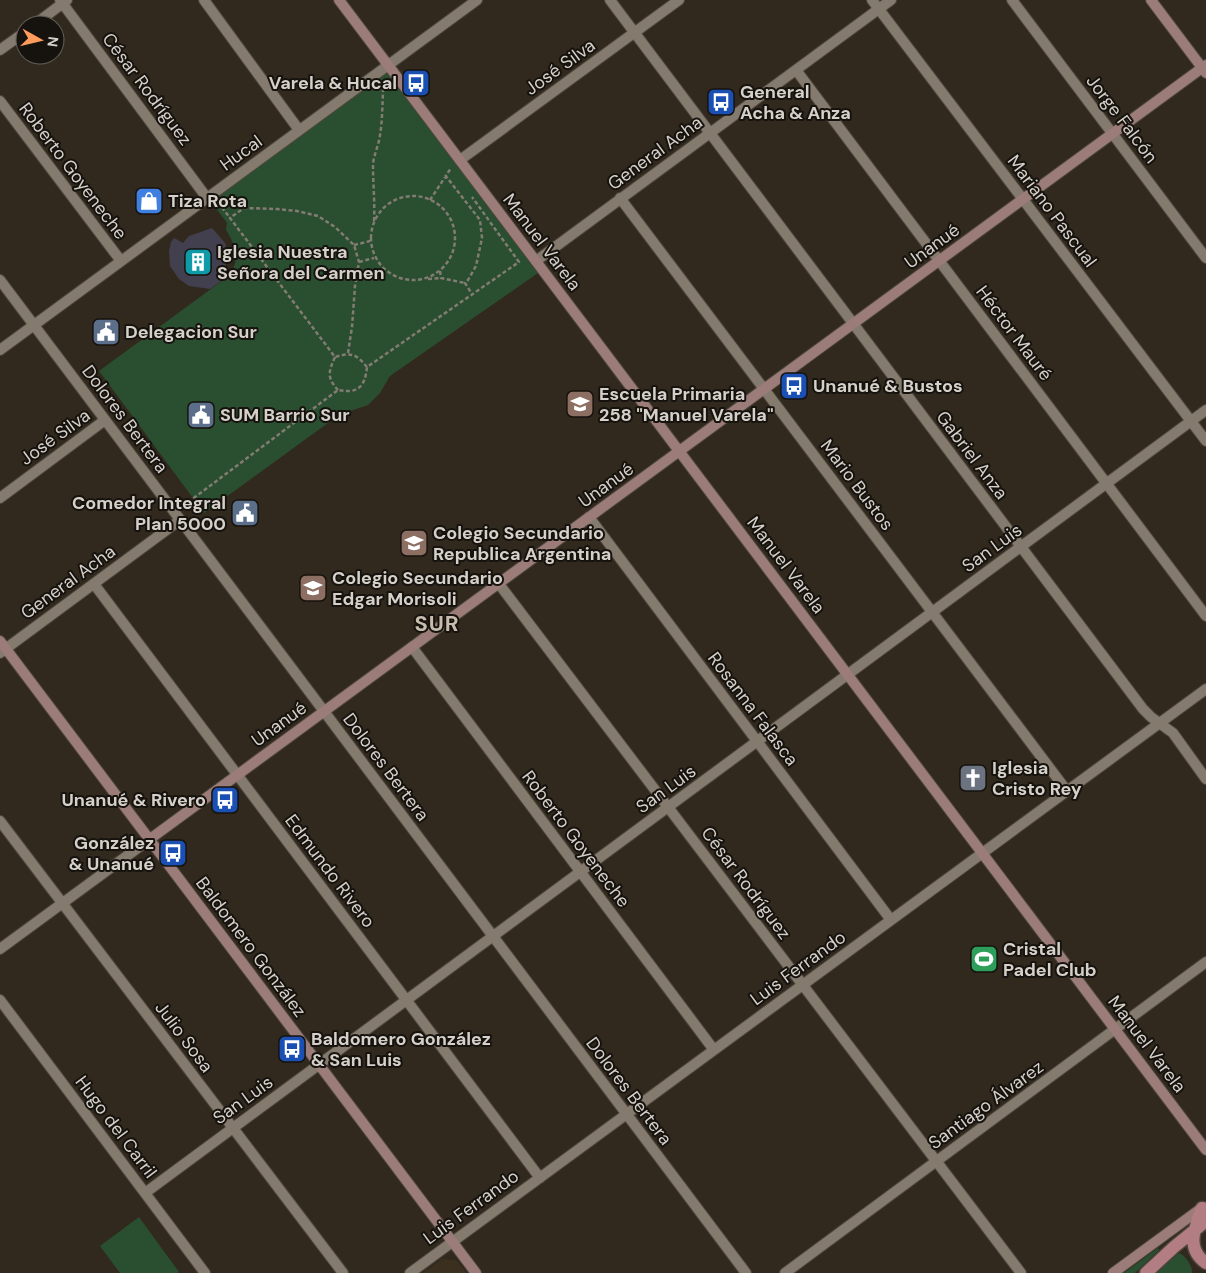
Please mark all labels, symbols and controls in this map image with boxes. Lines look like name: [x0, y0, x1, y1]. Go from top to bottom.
north arrow: [15, 15, 65, 65]
street label: César Rodríguez: [97, 28, 197, 150]
street label: José Silva: [520, 33, 600, 101]
text: N: [43, 35, 62, 48]
bus stop icon: Varela & Hucal: [401, 68, 431, 98]
street label: Jorge Falcón: [1081, 70, 1163, 168]
place label: Varela & Hucal: [269, 71, 397, 95]
place label: General Acha & Anza: [740, 80, 851, 125]
bus stop icon: General Acha & Anza: [706, 87, 736, 117]
street label: Roberto Goyeneche: [14, 98, 132, 244]
street label: General Acha: [603, 110, 707, 196]
street label: Hucal: [215, 130, 267, 176]
street label: Mariano Pascual: [1002, 150, 1102, 272]
shop icon: Tiza Rota: [134, 186, 164, 216]
place label: Tiza Rota: [168, 189, 247, 213]
street label: Manuel Varela: [498, 189, 586, 295]
street label: Unanué: [900, 218, 964, 274]
place label: Iglesia Nuestra Señora del Carmen: [217, 240, 385, 285]
building icon: Iglesia Nuestra Señora del Carmen: [183, 247, 213, 277]
street label: Héctor Mauré: [970, 281, 1058, 385]
public building icon: Delegacion Sur: [91, 317, 121, 347]
place label: Delegacion Sur: [125, 320, 257, 344]
street label: Dolores Bertera: [76, 360, 174, 478]
bus stop icon: Unanué & Bustos: [779, 371, 809, 401]
place label: Unanué & Bustos: [813, 374, 963, 398]
place label: Escuela Primaria 258 "Manuel Varela": [599, 382, 774, 427]
school or university icon: Escuela Primaria 258 "Manuel Varela": [565, 389, 595, 419]
public building icon: SUM Barrio Sur: [186, 400, 216, 430]
street label: José Silva: [15, 403, 95, 471]
place label: SUM Barrio Sur: [220, 403, 350, 427]
street label: Gabriel Anza: [931, 406, 1013, 504]
street label: Mario Bustos: [815, 435, 899, 535]
street label: Unanué: [574, 457, 638, 513]
place label: Comedor Integral Plan 5000: [72, 491, 226, 536]
public building icon: Comedor Integral Plan 5000: [230, 498, 260, 528]
street label: Manuel Varela: [742, 512, 830, 618]
street label: San Luis: [957, 518, 1027, 578]
place label: Colegio Secundario Republica Argentina: [433, 521, 611, 566]
school or university icon: Colegio Secundario Republica Argentina: [399, 528, 429, 558]
street label: General Acha: [16, 539, 120, 625]
place label: Colegio Secundario Edgar Morisoli: [332, 566, 503, 611]
school or university icon: Colegio Secundario Edgar Morisoli: [298, 573, 328, 603]
district label: SUR: [414, 609, 460, 638]
street label: Rosanna Falasca: [702, 647, 804, 771]
street label: Unanué: [247, 696, 311, 752]
street label: Dolores Bertera: [337, 708, 435, 826]
place label: Iglesia Cristo Rey: [992, 756, 1082, 801]
street label: San Luis: [631, 759, 701, 819]
church icon: Iglesia Cristo Rey: [958, 763, 988, 793]
street label: Roberto Goyeneche: [517, 766, 635, 912]
bus stop icon: Unanué & Rivero: [210, 785, 240, 815]
place label: Unanué & Rivero: [61, 788, 206, 812]
street label: Edmundo Rivero: [279, 809, 381, 933]
street label: César Rodríguez: [696, 822, 796, 944]
place label: González & Unanué: [69, 831, 154, 876]
bus stop icon: González & Unanué: [158, 838, 188, 868]
street label: Baldomero González: [190, 872, 312, 1022]
street label: Luis Ferrando: [745, 925, 851, 1011]
place label: Cristal Padel Club: [1003, 937, 1097, 982]
sports icon: Cristal Padel Club: [969, 944, 999, 974]
street label: Manuel Varela: [1103, 991, 1191, 1097]
street label: Julio Sosa: [149, 997, 219, 1077]
place label: Baldomero González & San Luis: [311, 1027, 491, 1072]
street label: Dolores Bertera: [580, 1032, 678, 1150]
bus stop icon: Baldomero González & San Luis: [277, 1034, 307, 1064]
street label: Santiago Álvarez: [924, 1055, 1048, 1155]
street label: San Luis: [208, 1070, 278, 1130]
street label: Hugo del Carril: [70, 1071, 162, 1183]
street label: Luis Ferrando: [418, 1164, 524, 1250]

